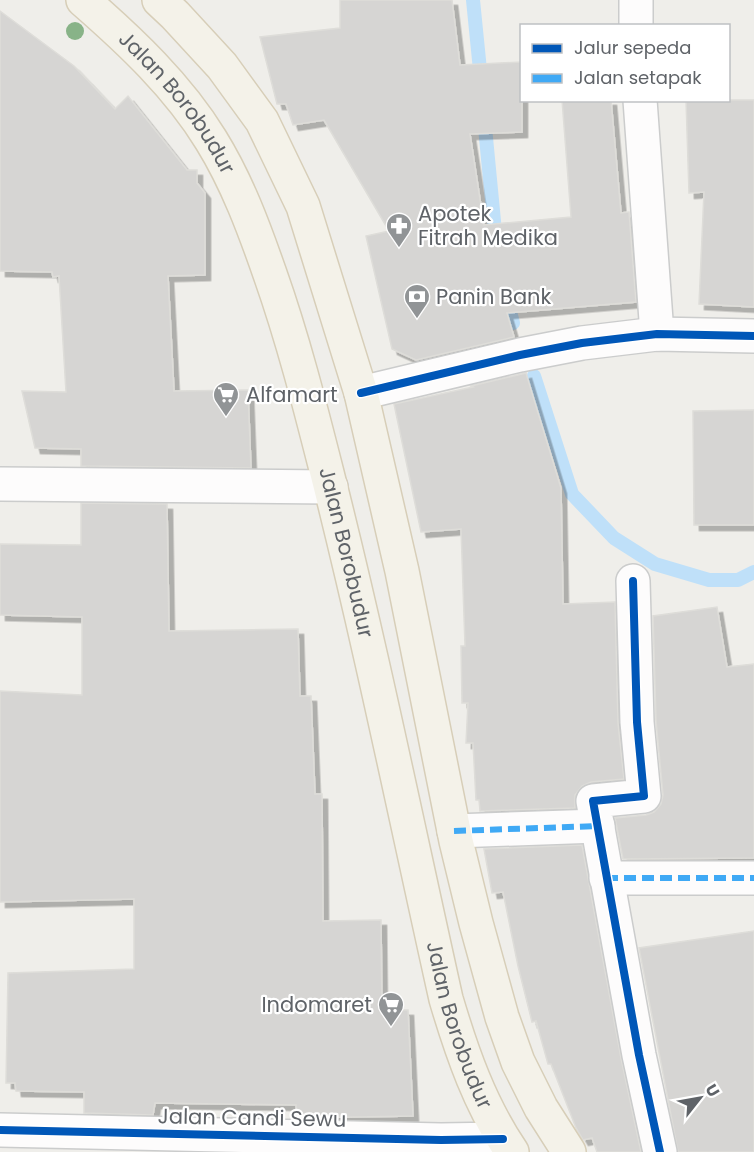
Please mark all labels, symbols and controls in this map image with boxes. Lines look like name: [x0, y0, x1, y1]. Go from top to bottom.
street label: Jalan Borobudur: [112, 24, 242, 179]
legend: [520, 24, 730, 102]
text: Jalur sepeda: [574, 35, 691, 60]
text: Jalan setapak: [574, 65, 702, 90]
place label: Apotek Fitrah Medika: [418, 199, 558, 252]
pharmacy icon: Apotek Fitrah Medika: [384, 211, 414, 249]
bank icon: Panin Bank: [402, 282, 432, 320]
place label: Panin Bank: [436, 282, 552, 311]
supermarket icon: Alfamart: [211, 380, 241, 418]
place label: Alfamart: [246, 380, 338, 409]
street label: Jalan Borobudur: [312, 464, 381, 641]
street label: Jalan Borobudur: [420, 938, 500, 1114]
place label: Indomaret: [261, 990, 372, 1019]
supermarket icon: Indomaret: [376, 990, 406, 1028]
north arrow: [670, 1068, 730, 1128]
text: U: [700, 1080, 725, 1101]
street label: Jalan Candi Sewu: [157, 1101, 347, 1134]

